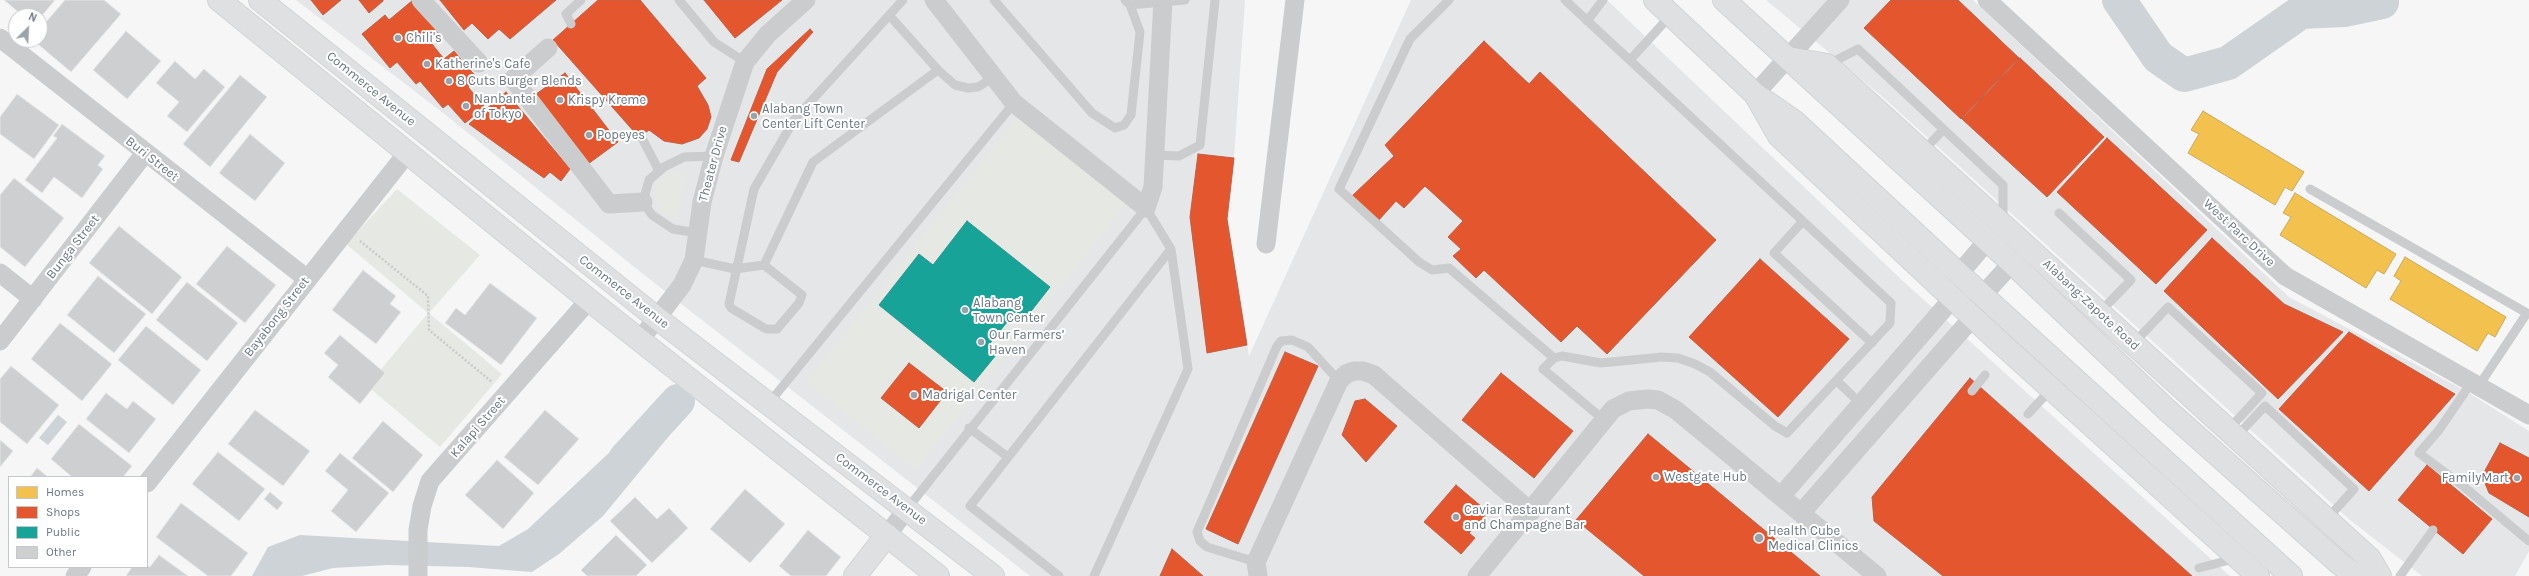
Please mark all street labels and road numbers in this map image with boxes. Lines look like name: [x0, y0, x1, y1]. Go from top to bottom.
street label: Commerce Avenue: [323, 48, 419, 130]
street label: Theater Drive: [695, 124, 731, 204]
street label: Buri Street: [122, 133, 182, 185]
street label: West Parc Drive: [2200, 196, 2278, 270]
street label: Bunga Street: [43, 212, 103, 282]
street label: Commerce Avenue: [576, 252, 672, 332]
street label: Alabang-Zapote Road: [2039, 256, 2143, 354]
street label: Bayabong Street: [241, 274, 313, 360]
street label: Kalapi Street: [447, 393, 509, 461]
street label: Commerce Avenue: [832, 450, 930, 528]

